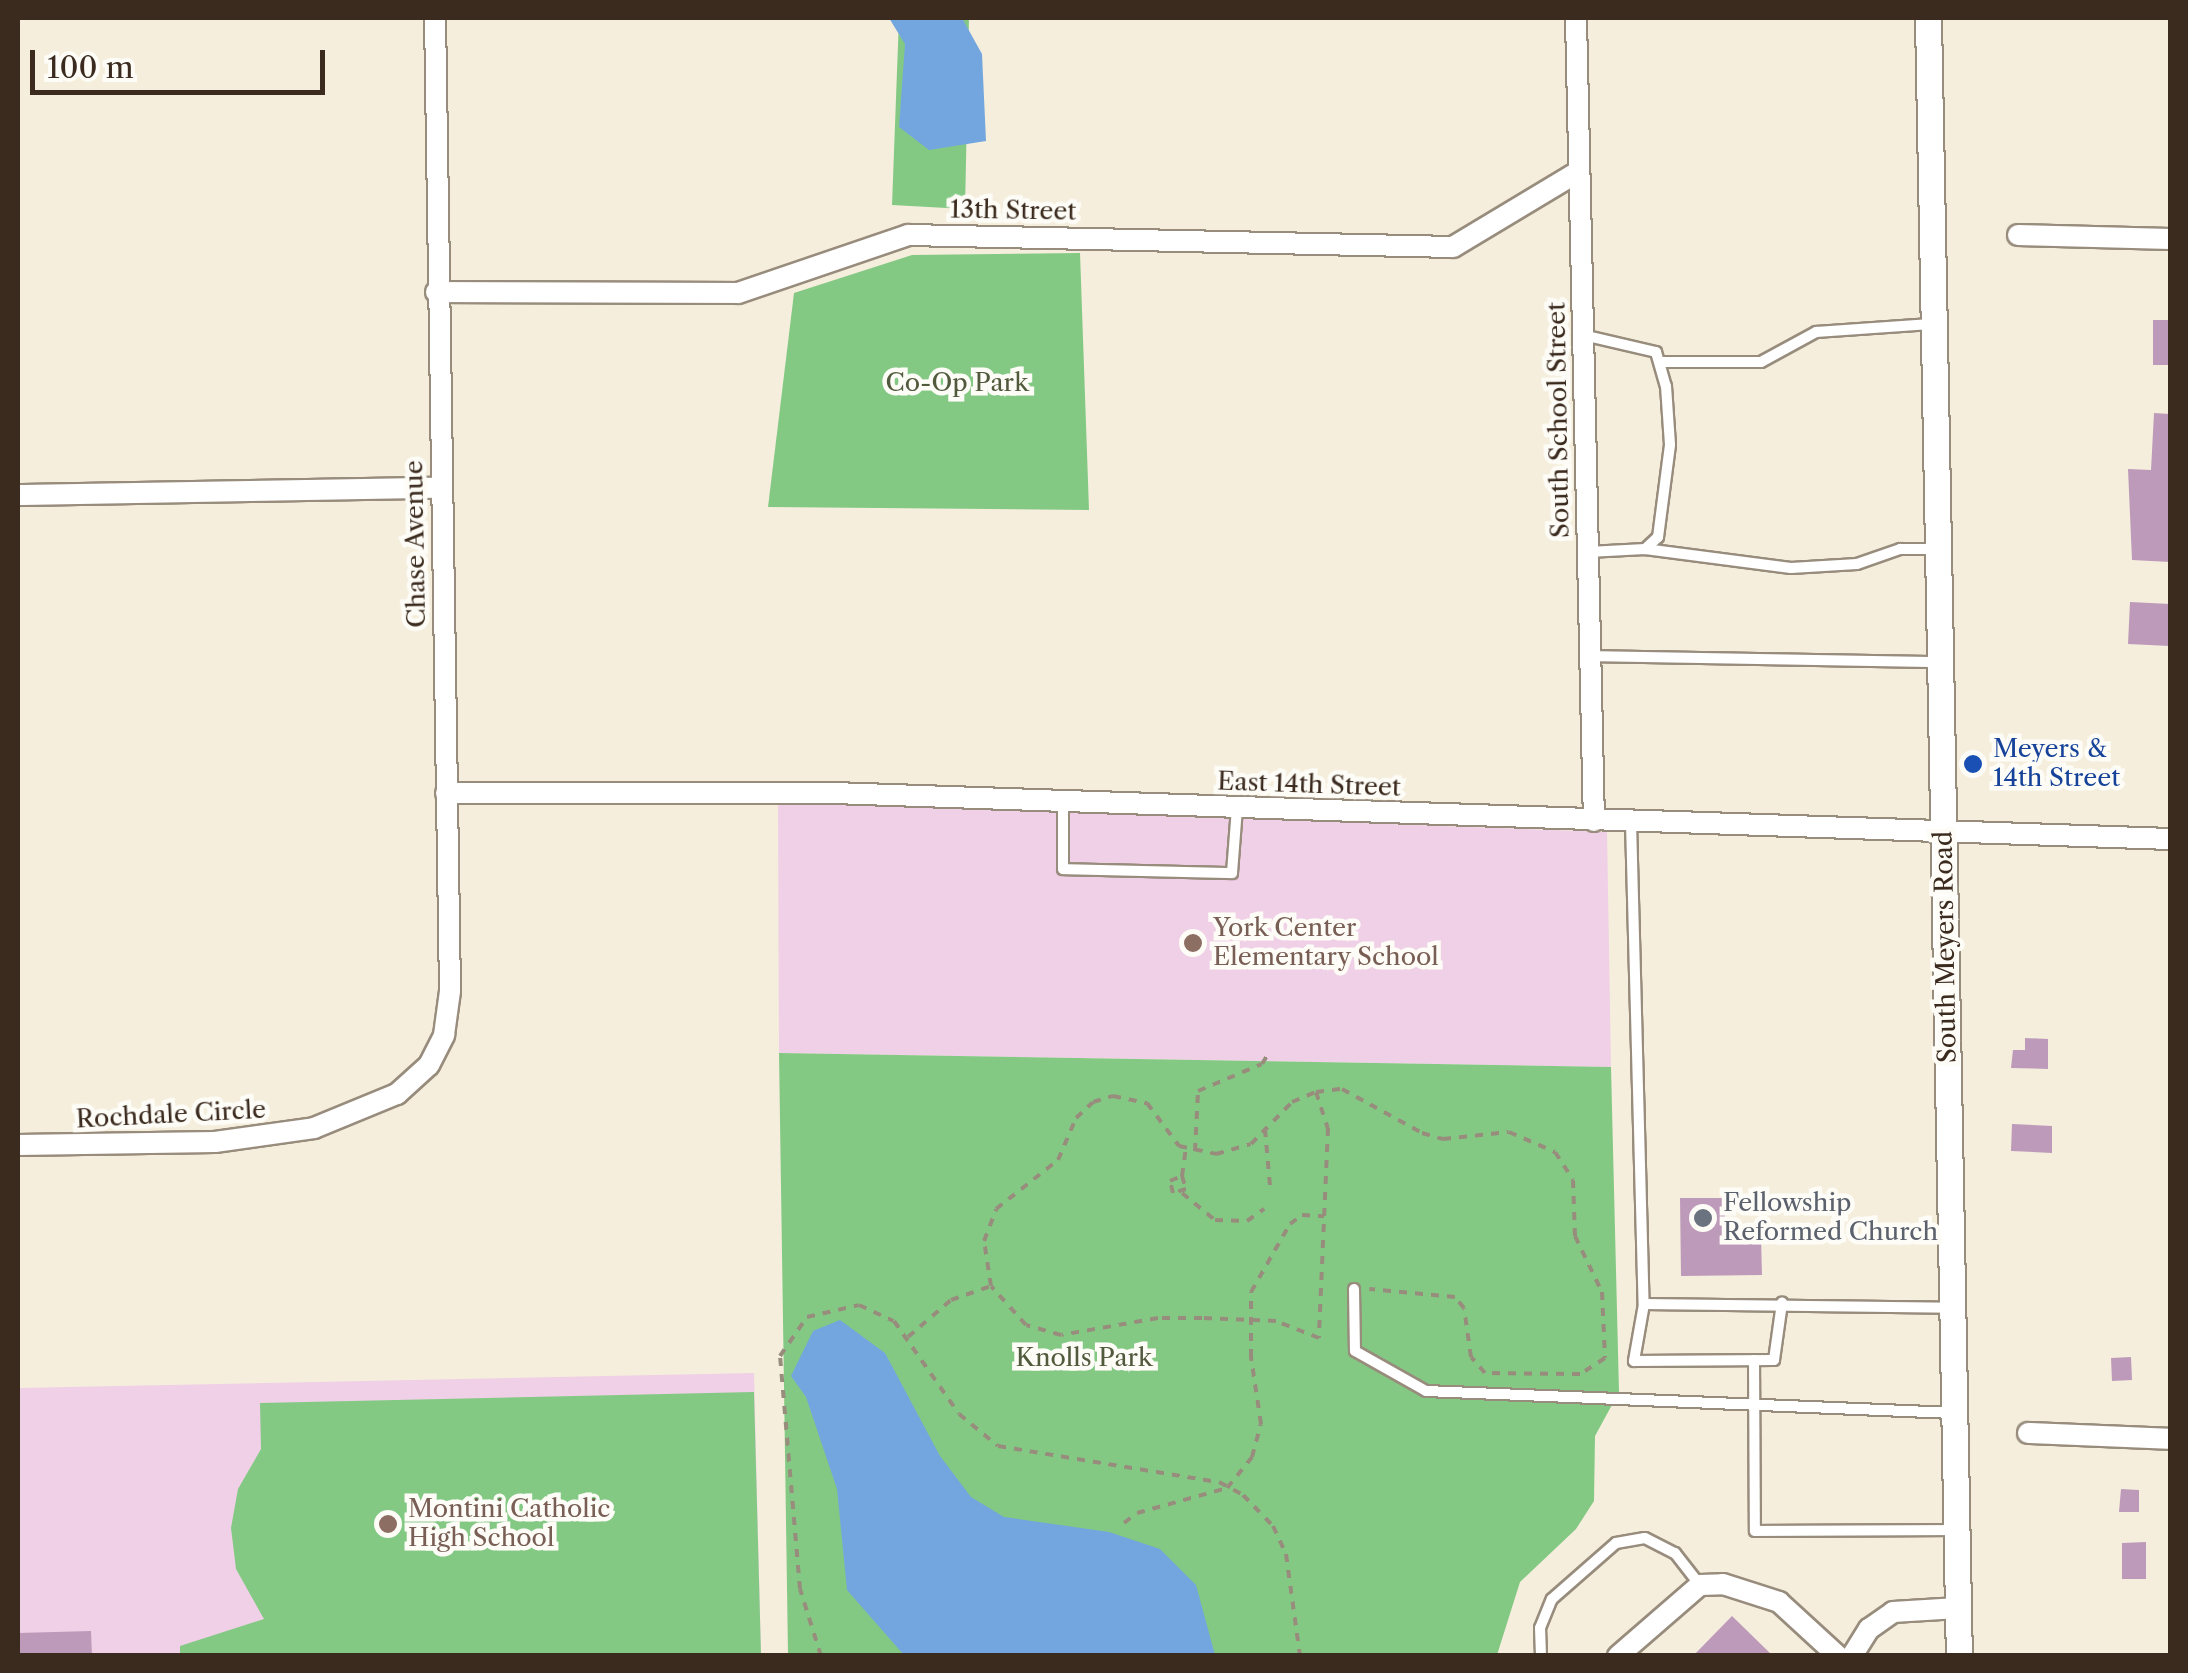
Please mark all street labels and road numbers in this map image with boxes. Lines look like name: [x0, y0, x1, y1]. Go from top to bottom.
street label: 13th Street: [950, 195, 1076, 227]
street label: South School Street: [1542, 302, 1576, 538]
street label: Chase Avenue: [400, 459, 432, 629]
street label: East 14th Street: [1217, 767, 1401, 803]
street label: South Meyers Road: [1929, 831, 1963, 1063]
street label: Rochdale Circle: [75, 1095, 267, 1135]

